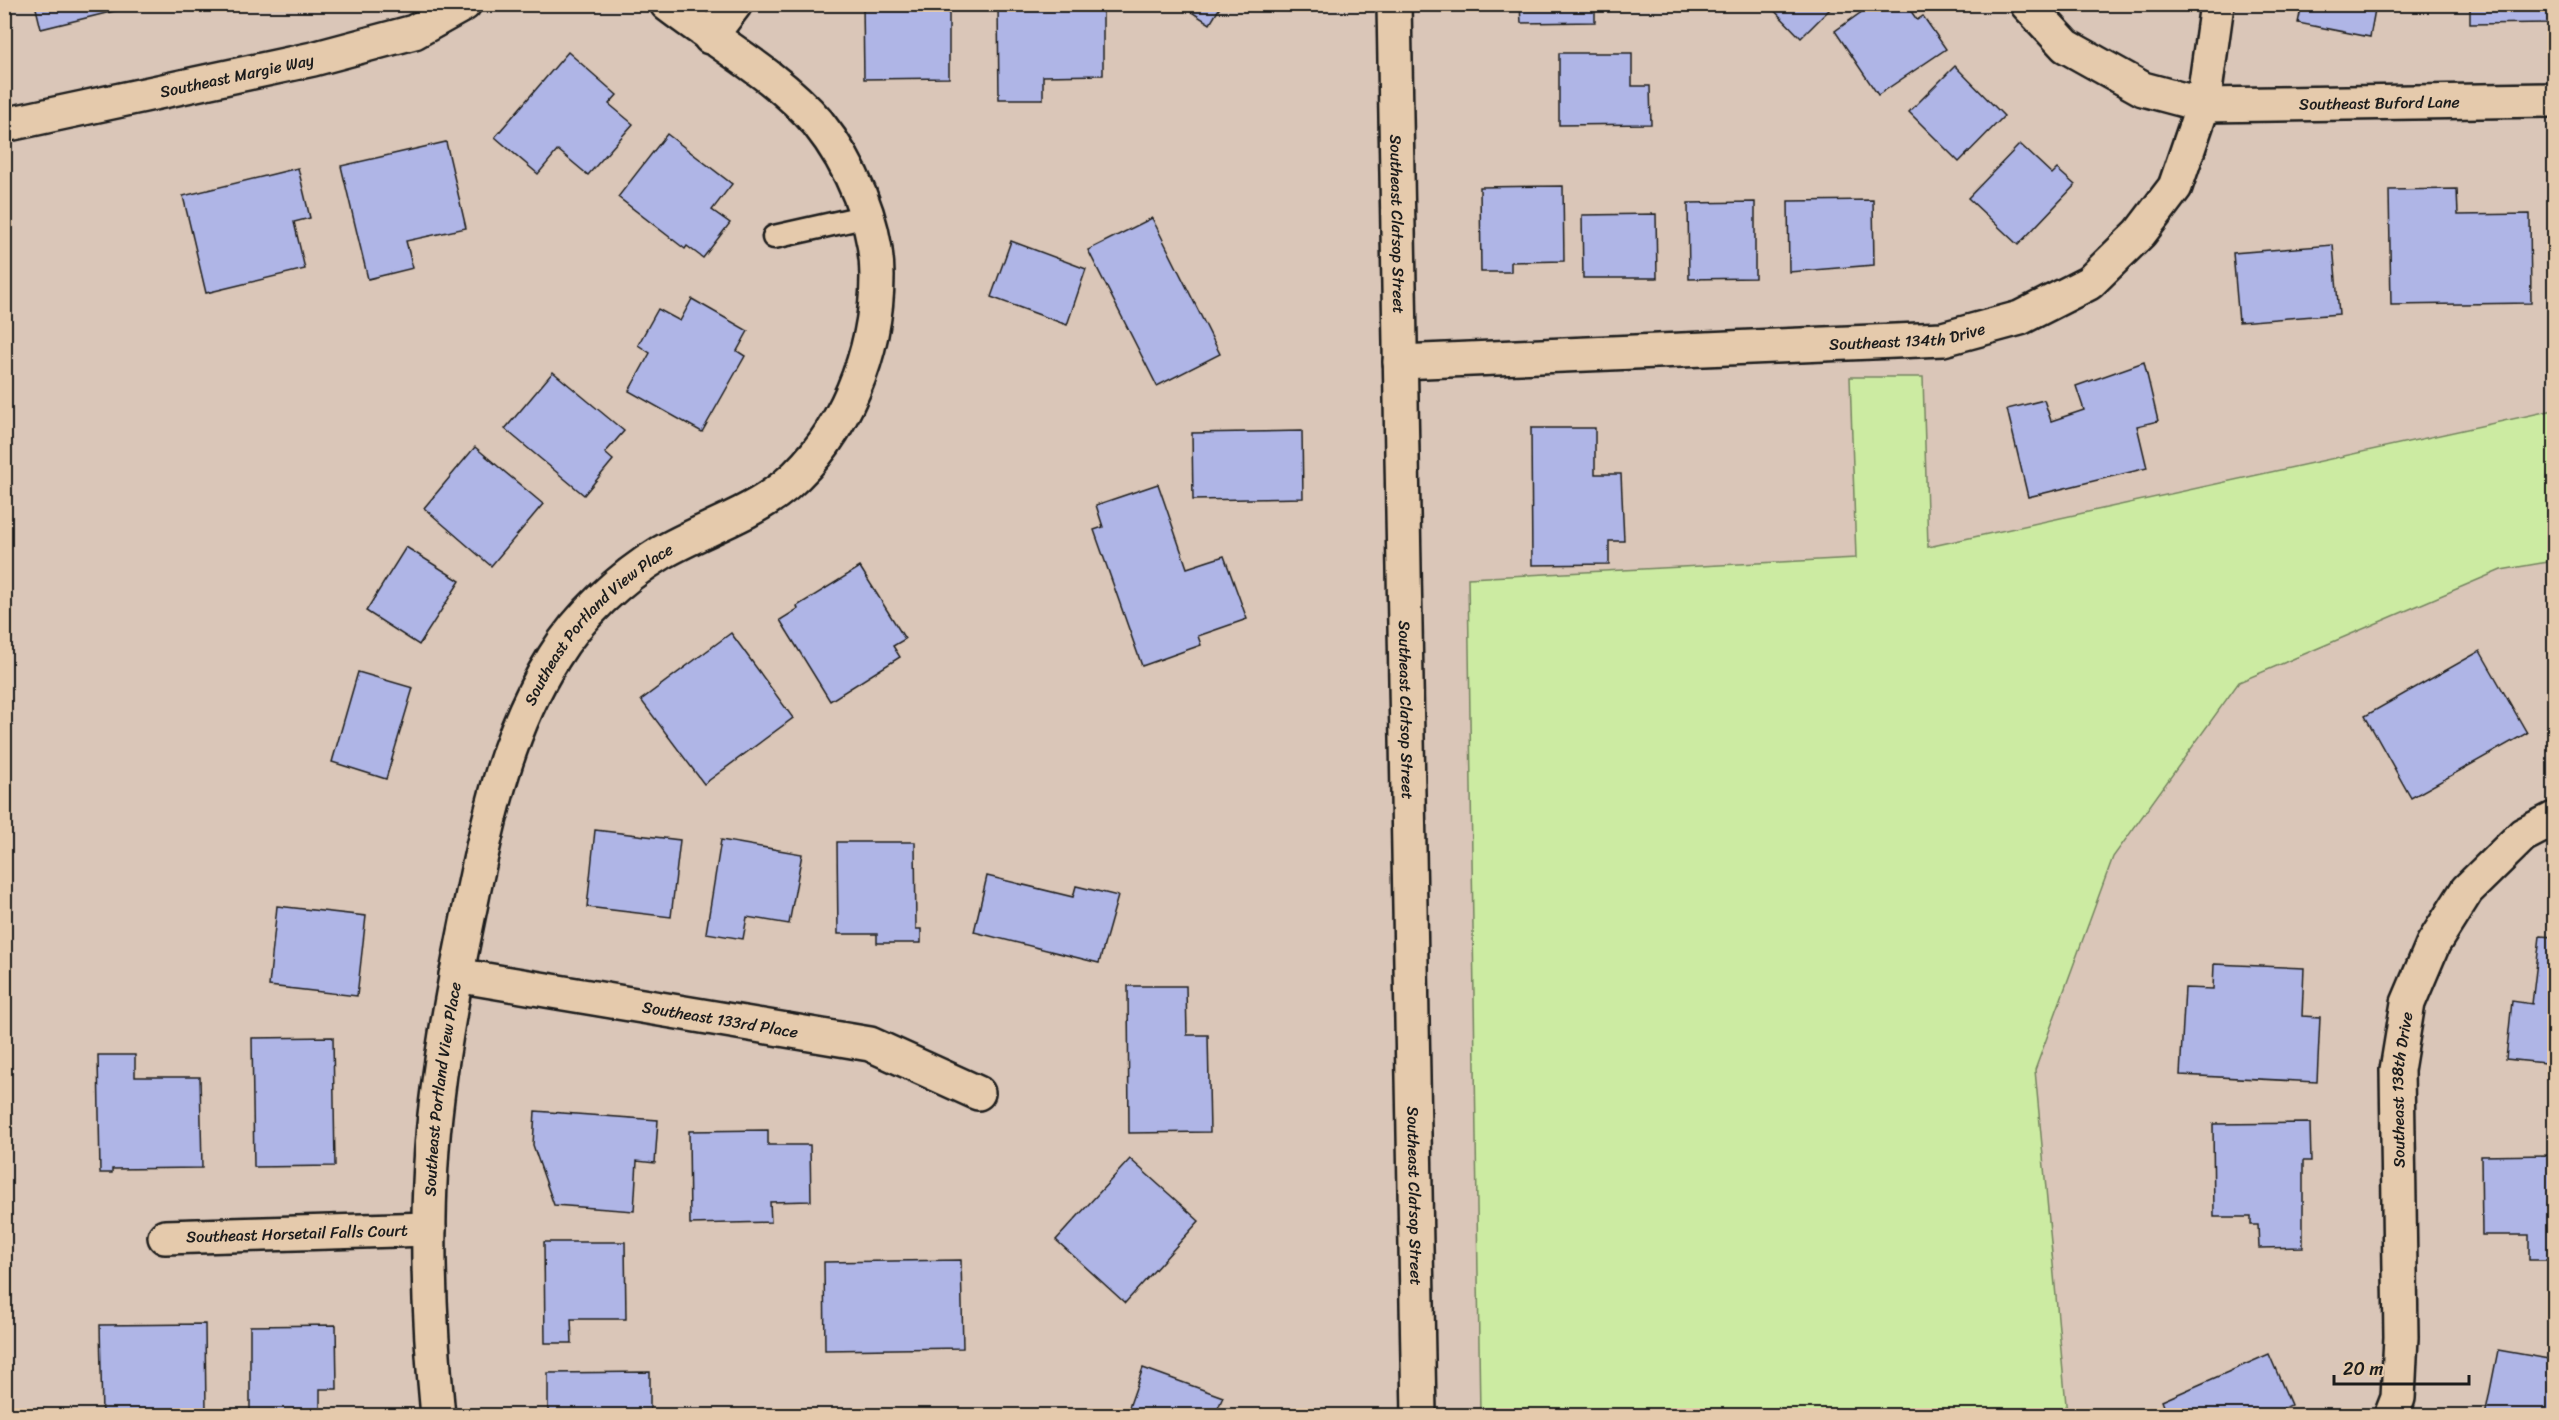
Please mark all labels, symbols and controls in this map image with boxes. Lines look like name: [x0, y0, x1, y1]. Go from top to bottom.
street label: Southeast Margie Way: [157, 45, 317, 106]
street label: Southeast Buford Lane: [2299, 87, 2460, 118]
street label: Southeast Clatsop Street: [1382, 134, 1414, 314]
street label: Southeast 134th Drive: [1828, 314, 1988, 358]
street label: Southeast Portland View Place: [515, 535, 678, 710]
street label: Southeast Clatsop Street: [1390, 620, 1423, 800]
street label: Southeast Portland View Place: [415, 979, 469, 1197]
street label: Southeast 133rd Place: [640, 992, 801, 1046]
street label: Southeast 138th Drive: [2382, 1009, 2421, 1168]
street label: Southeast Clatsop Street: [1399, 1106, 1431, 1286]
street label: Southeast Horsetail Falls Court: [186, 1215, 408, 1251]
scale bar: [2334, 1348, 2469, 1386]
text: 20 m: [2343, 1353, 2383, 1385]

